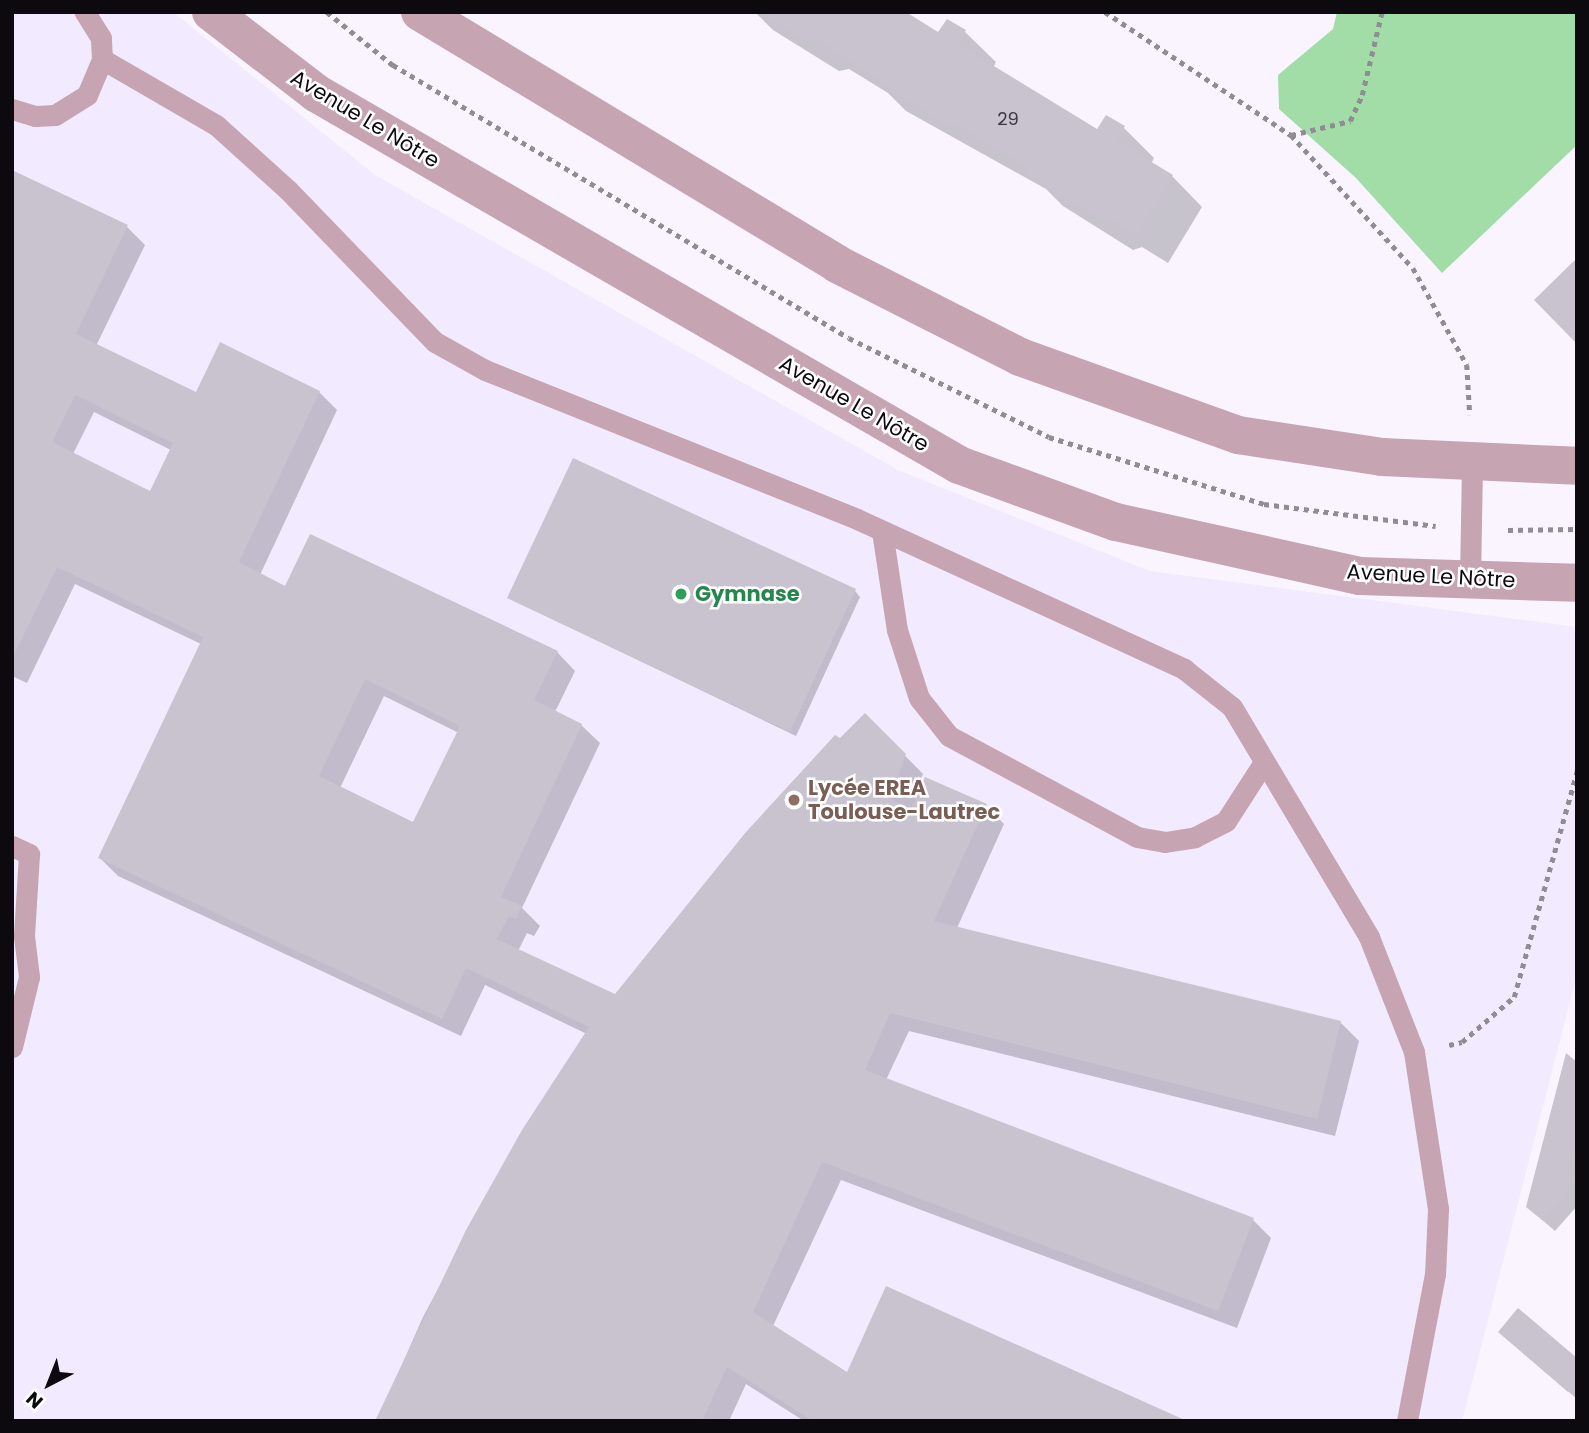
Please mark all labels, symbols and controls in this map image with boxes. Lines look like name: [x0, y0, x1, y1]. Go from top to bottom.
street label: Avenue Le Nôtre: [286, 65, 444, 173]
house number: 29: [997, 108, 1019, 130]
street label: Avenue Le Nôtre: [775, 351, 933, 457]
street label: Avenue Le Nôtre: [1346, 559, 1516, 593]
place label: Gymnase: [695, 581, 800, 607]
marker: Gymnase: [673, 586, 689, 602]
place label: Lycée EREA Toulouse-Lautrec: [808, 775, 1000, 825]
marker: Lycée EREA Toulouse-Lautrec: [786, 792, 802, 808]
north arrow: [14, 1349, 84, 1419]
text: N: [20, 1385, 49, 1415]

